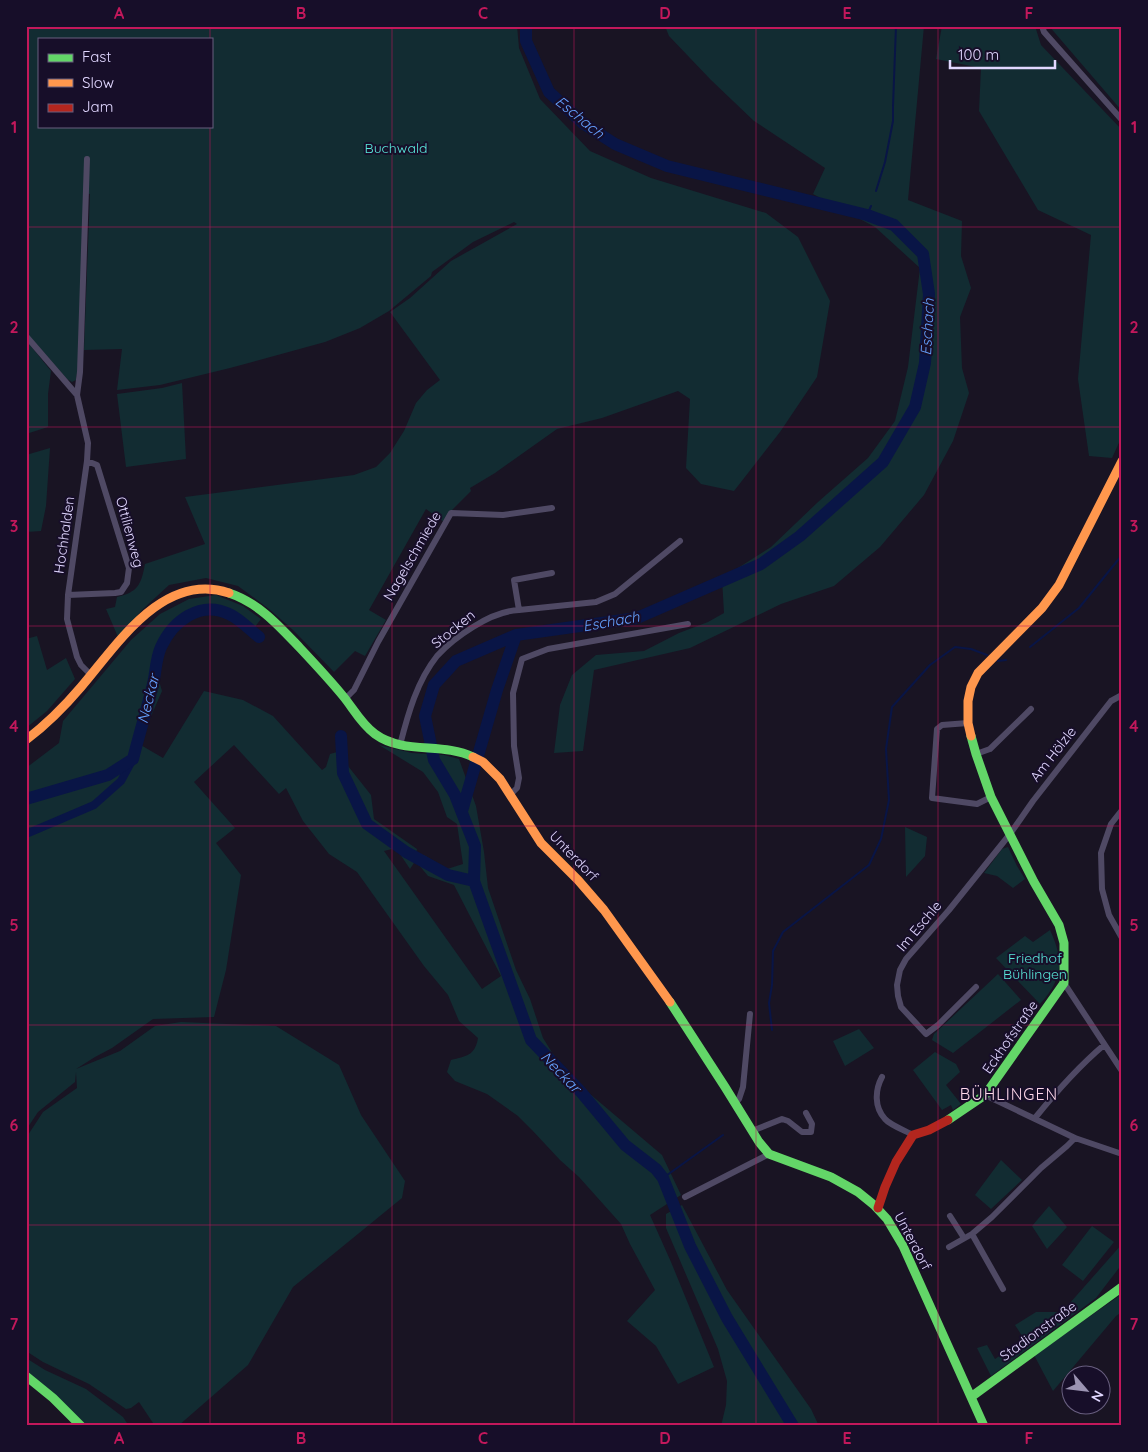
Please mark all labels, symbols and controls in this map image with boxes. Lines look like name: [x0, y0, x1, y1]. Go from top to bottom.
text: A: [114, 3, 125, 23]
text: B: [296, 3, 306, 23]
text: C: [478, 3, 488, 23]
text: D: [659, 3, 671, 23]
text: E: [842, 3, 852, 23]
text: F: [1025, 3, 1034, 23]
legend: [38, 38, 212, 128]
scale bar: [950, 38, 1056, 70]
text: 100 m: [958, 45, 999, 64]
text: Fast: [82, 47, 111, 66]
text: Slow: [82, 73, 114, 92]
water label: Eschach: [552, 92, 609, 143]
text: Jam: [82, 97, 113, 116]
text: 1: [11, 117, 17, 137]
text: 1: [1131, 117, 1137, 137]
park label: Buchwald: [365, 139, 427, 157]
water label: Eschach: [916, 297, 938, 356]
text: 2: [9, 317, 19, 337]
text: 2: [1129, 317, 1139, 337]
street label: Hochhalden: [50, 495, 78, 575]
street label: Ottilienweg: [112, 495, 148, 569]
street label: Nagelschmiede: [379, 508, 445, 604]
text: 3: [10, 516, 18, 536]
text: 3: [1130, 516, 1138, 536]
street label: Stocken: [427, 606, 479, 652]
water label: Eschach: [581, 607, 641, 635]
water label: Neckar: [133, 670, 164, 726]
text: 4: [9, 716, 19, 736]
text: 4: [1129, 716, 1139, 736]
street label: Am Hölzle: [1026, 723, 1080, 785]
street label: Unterdorf: [546, 827, 602, 885]
street label: Im Eschle: [893, 897, 945, 955]
text: 5: [9, 915, 19, 935]
text: 5: [1129, 915, 1139, 935]
park label: Friedhof Bühlingen: [1003, 949, 1067, 983]
street label: Eckhofstraße: [978, 997, 1042, 1077]
water label: Neckar: [537, 1047, 587, 1098]
district label: BÜHLINGEN: [960, 1084, 1058, 1104]
text: 6: [10, 1115, 19, 1135]
text: 6: [1130, 1115, 1139, 1135]
street label: Unterdorf: [890, 1209, 936, 1273]
street label: Stadionstraße: [996, 1297, 1080, 1365]
text: 7: [10, 1314, 19, 1334]
text: 7: [1130, 1314, 1139, 1334]
north arrow: [1060, 1364, 1110, 1414]
text: N: [1087, 1387, 1108, 1405]
text: A: [114, 1428, 125, 1448]
text: B: [296, 1428, 306, 1448]
text: C: [478, 1428, 488, 1448]
text: D: [659, 1428, 671, 1448]
text: E: [842, 1428, 852, 1448]
text: F: [1025, 1428, 1034, 1448]

